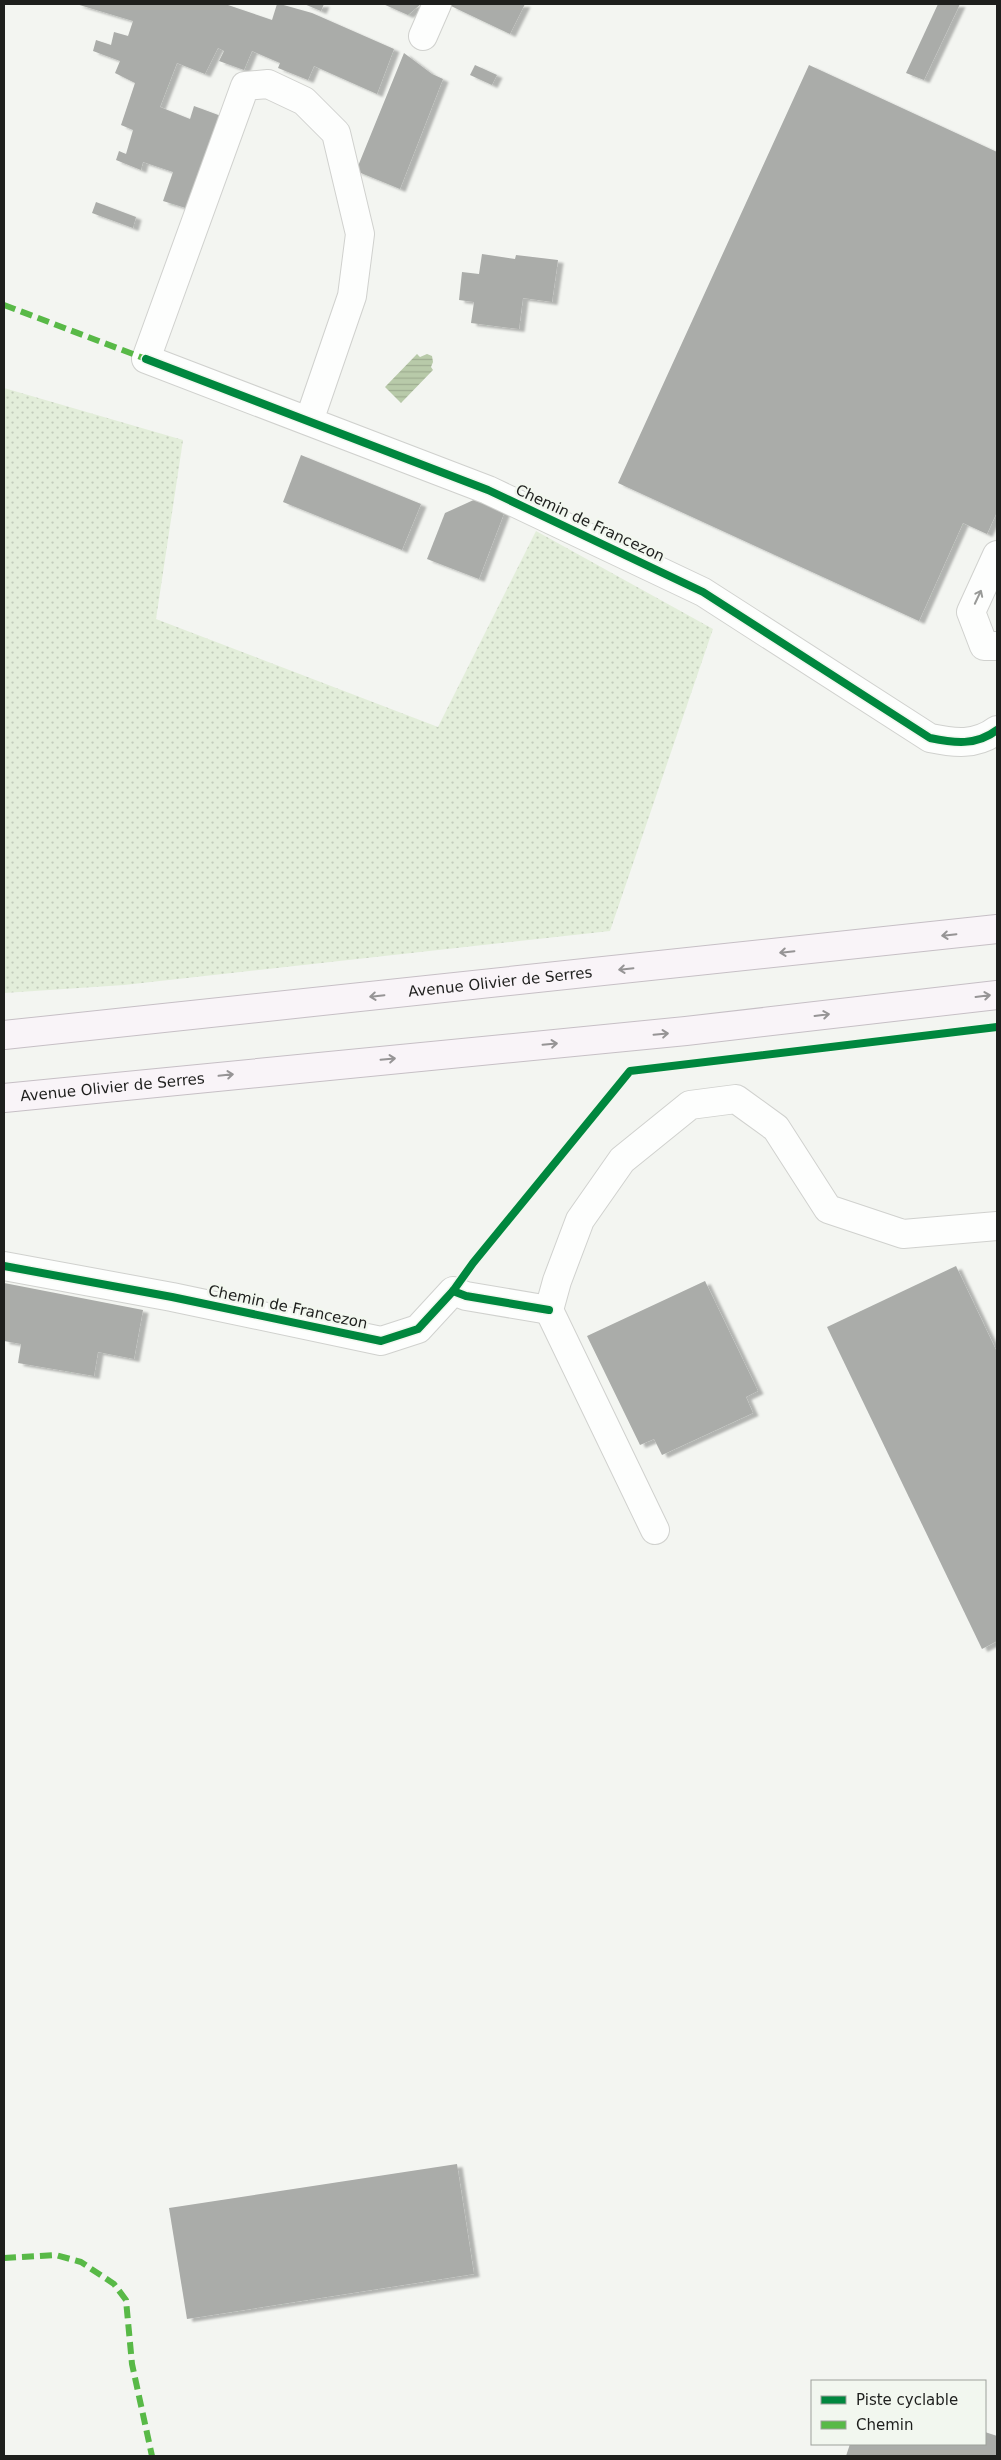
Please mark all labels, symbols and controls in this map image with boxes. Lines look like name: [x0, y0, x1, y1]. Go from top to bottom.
street label: Chemin de Francezon: [513, 481, 667, 565]
one-way arrow: [974, 590, 984, 605]
one-way arrow: [941, 930, 957, 940]
one-way arrow: [779, 947, 795, 957]
street label: Avenue Olivier de Serres: [407, 963, 593, 1001]
one-way arrow: [618, 964, 634, 974]
one-way arrow: [369, 991, 385, 1001]
one-way arrow: [975, 991, 991, 1001]
one-way arrow: [814, 1010, 830, 1020]
one-way arrow: [652, 1029, 668, 1038]
one-way arrow: [542, 1039, 558, 1049]
one-way arrow: [380, 1055, 396, 1064]
street label: Avenue Olivier de Serres: [19, 1069, 206, 1105]
one-way arrow: [218, 1070, 234, 1080]
street label: Chemin de Francezon: [207, 1281, 369, 1333]
legend: [811, 2380, 986, 2445]
text: Piste cyclable: [856, 2391, 958, 2409]
text: Chemin: [856, 2416, 914, 2434]

